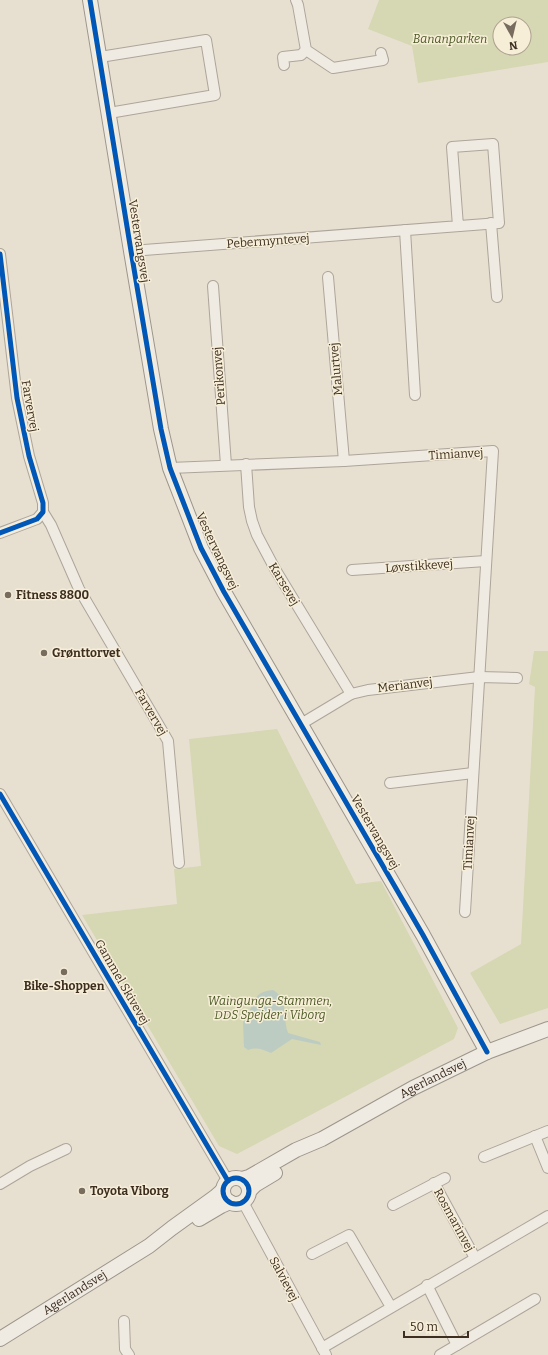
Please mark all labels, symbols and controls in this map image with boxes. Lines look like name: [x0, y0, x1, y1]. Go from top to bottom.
north arrow: [492, 16, 532, 56]
park label: Bananparken: [413, 32, 487, 46]
text: N: [508, 38, 518, 53]
street label: Vestervangsvej: [126, 198, 152, 284]
street label: Pebermyntevej: [226, 231, 310, 251]
street label: Malurtvej: [327, 342, 345, 396]
street label: Perikonvej: [210, 346, 228, 406]
street label: Farvervej: [19, 379, 41, 433]
street label: Timianvej: [428, 446, 484, 462]
street label: Vestervangsvej: [193, 510, 241, 592]
street label: Løvstikkevej: [385, 557, 453, 575]
street label: Karsevej: [266, 560, 302, 608]
place label: Fitness 8800: [16, 588, 90, 602]
marker: Fitness 8800: [3, 590, 13, 600]
place label: Grønttorvet: [52, 646, 121, 660]
marker: Grønttorvet: [39, 648, 49, 658]
street label: Merianvej: [377, 675, 433, 695]
street label: Farvervej: [132, 686, 170, 738]
street label: Vestervangsvej: [348, 792, 402, 872]
street label: Timianvej: [461, 815, 477, 871]
street label: Gammel Skivevej: [92, 937, 152, 1027]
marker: Bike-Shoppen: [59, 967, 69, 977]
place label: Bike-Shoppen: [24, 979, 105, 993]
park label: Waingunga-Stammen, DDS Spejder i Viborg: [208, 994, 332, 1022]
street label: Agerlandsvej: [397, 1056, 468, 1101]
place label: Toyota Viborg: [90, 1184, 169, 1198]
marker: Toyota Viborg: [77, 1186, 87, 1196]
street label: Rosmarinvej: [431, 1186, 477, 1254]
street label: Salvievej: [266, 1254, 302, 1304]
street label: Agerlandsvej: [40, 1267, 109, 1317]
scale bar: [404, 1313, 468, 1339]
text: 50 m: [410, 1320, 439, 1334]

